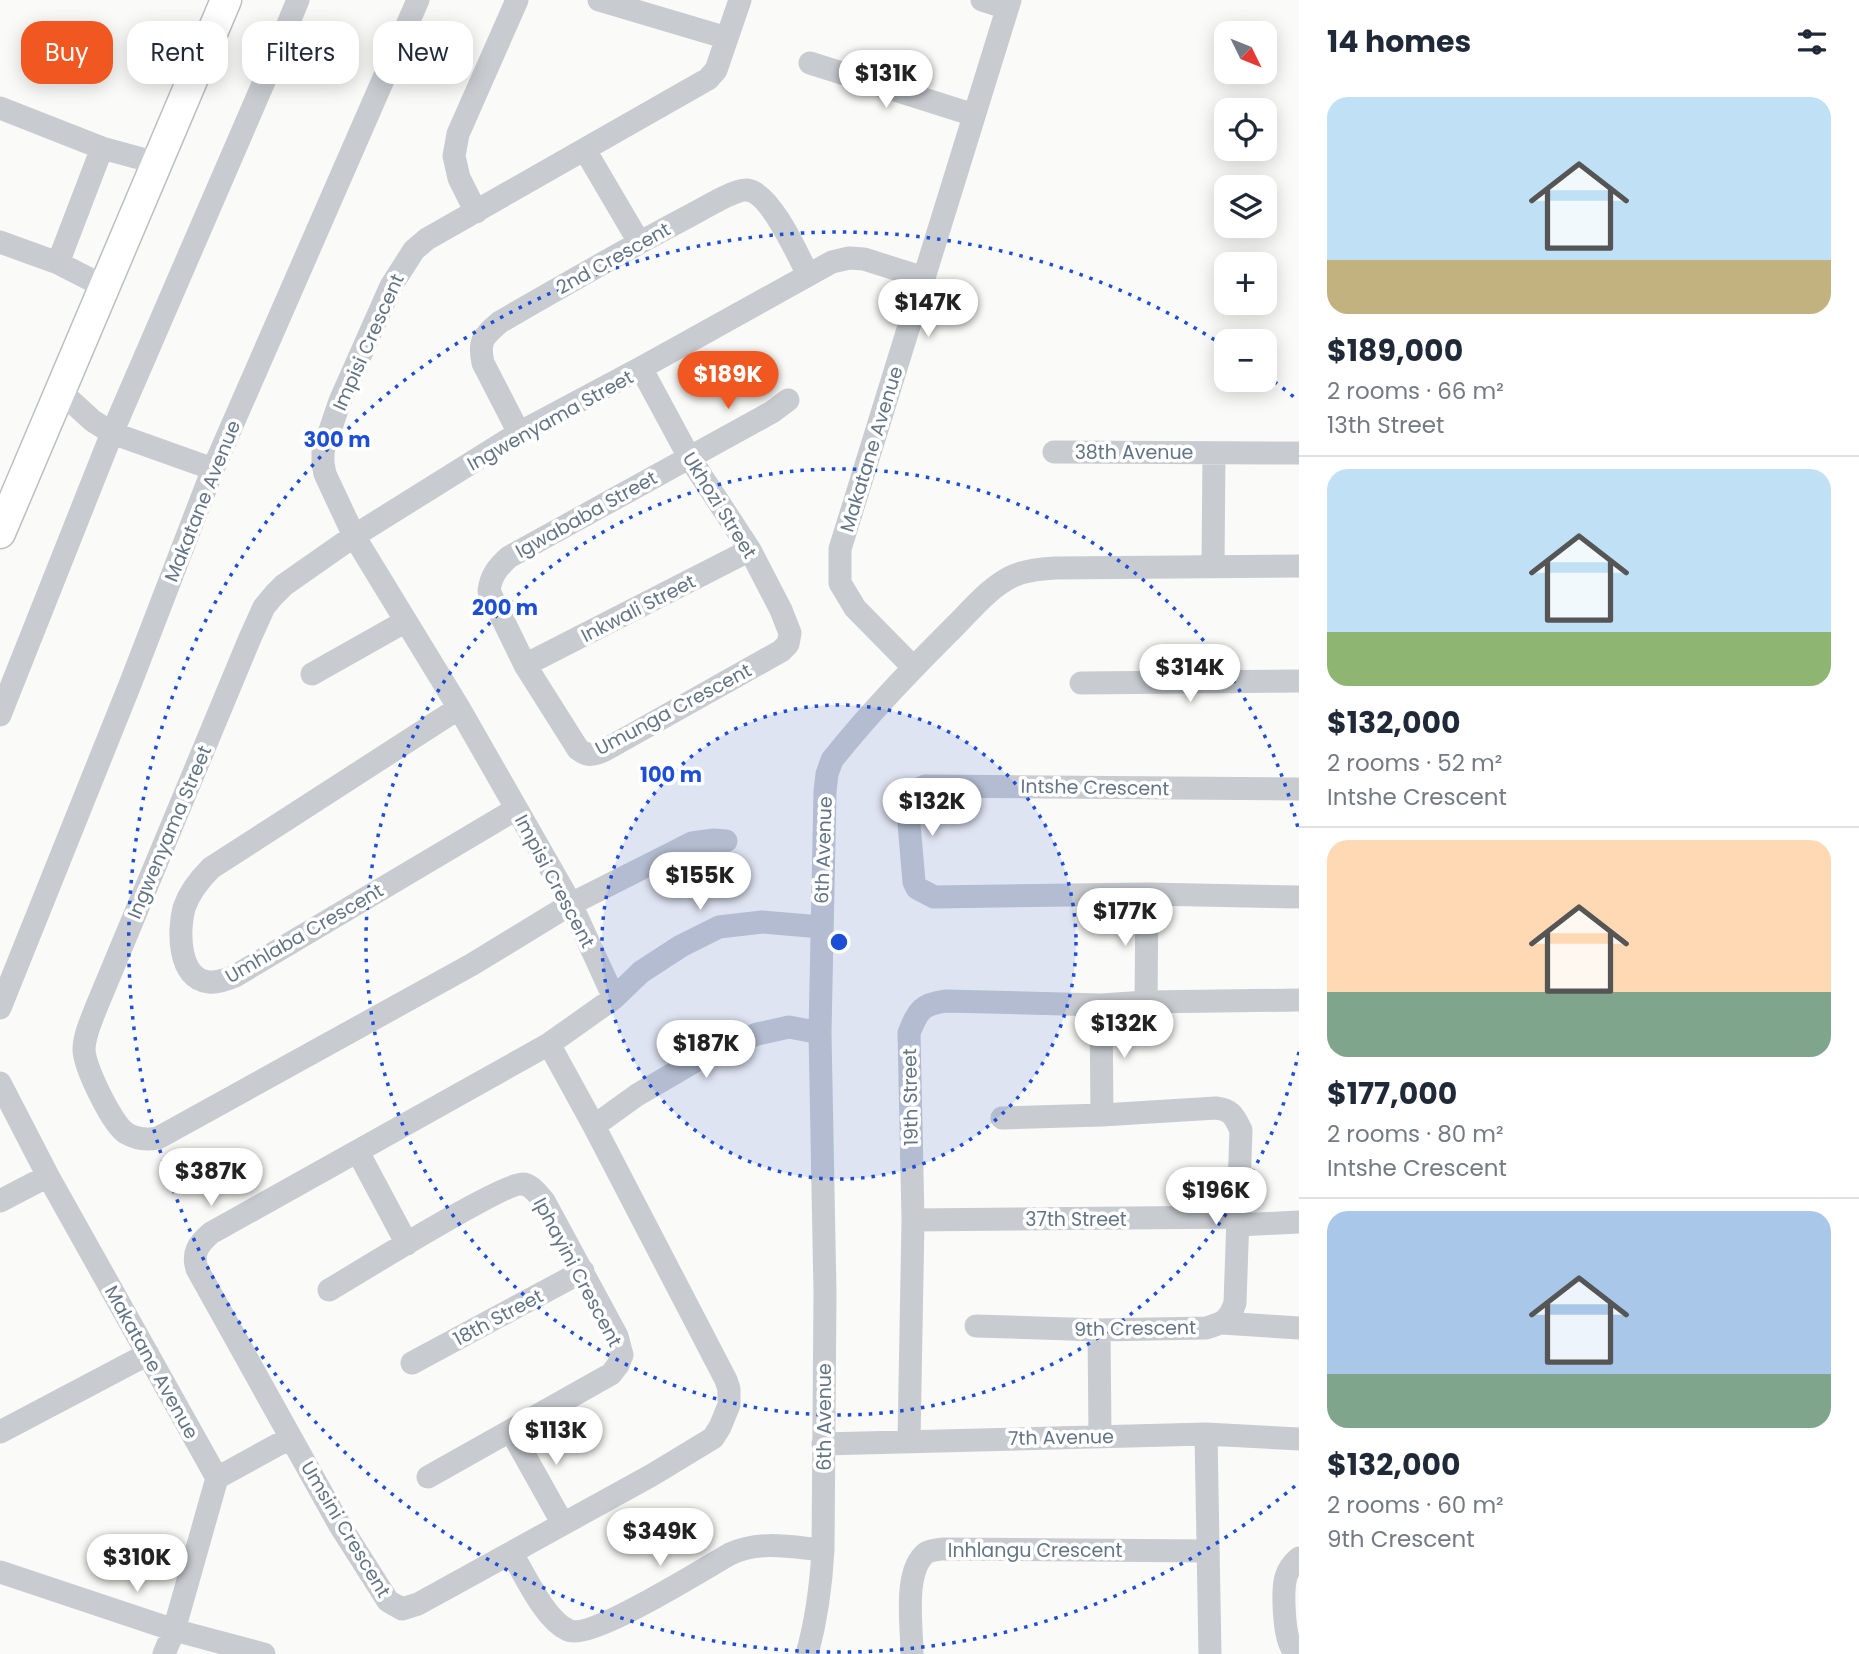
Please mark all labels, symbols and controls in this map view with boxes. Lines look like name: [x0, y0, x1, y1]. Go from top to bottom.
text: 14 homes: [1327, 20, 1471, 63]
chip: Buy: [21, 21, 113, 84]
chip: Rent: [127, 21, 228, 84]
chip: Filters: [242, 21, 359, 84]
chip: New: [373, 21, 473, 84]
north arrow: [1214, 21, 1278, 84]
map controls: [1214, 21, 1277, 392]
icon: filters: [1793, 23, 1831, 61]
pin: $131K: [837, 50, 935, 110]
text: $131K: [855, 57, 917, 89]
button: locate: [1214, 98, 1277, 161]
icon: home: [1516, 143, 1642, 269]
button: layers: [1214, 175, 1277, 238]
street label: 2nd Crescent: [551, 216, 675, 301]
button: +: [1214, 252, 1277, 315]
street label: Impisi Crescent: [326, 269, 411, 415]
pin: $147K: [879, 280, 977, 339]
text: $147K: [894, 286, 962, 318]
button: −: [1214, 329, 1277, 392]
text: $189,000: [1327, 329, 1463, 372]
pin: $189K: [679, 352, 777, 411]
text: $189K: [694, 358, 762, 390]
street label: Makatane Avenue: [833, 363, 910, 535]
street label: Ingwenyama Street: [462, 364, 638, 477]
text: 2 rooms · 66 m²: [1327, 375, 1504, 407]
text: 13th Street: [1327, 409, 1444, 441]
street label: Makatane Avenue: [158, 416, 247, 586]
text: 300 m: [304, 425, 370, 454]
street label: 38th Avenue: [1075, 439, 1193, 466]
street label: Ukhozi Street: [676, 447, 763, 564]
street label: Igwababa Street: [511, 464, 662, 565]
icon: home: [1516, 515, 1642, 641]
street label: Inkwali Street: [576, 568, 700, 649]
text: 200 m: [472, 593, 538, 622]
pin: $314K: [1141, 644, 1239, 704]
text: $314K: [1155, 651, 1225, 683]
street label: Umunga Crescent: [590, 657, 756, 762]
text: $132,000: [1327, 701, 1461, 744]
street label: Ingwenyama Street: [121, 741, 218, 923]
text: 2 rooms · 52 m²: [1327, 747, 1502, 779]
text: 100 m: [640, 760, 702, 789]
street label: Intshe Crescent: [1021, 773, 1170, 802]
pin: $132K: [883, 778, 981, 838]
text: Intshe Crescent: [1327, 781, 1507, 813]
text: $132K: [899, 785, 965, 817]
street label: 6th Avenue: [808, 796, 839, 904]
street label: Impisi Crescent: [508, 810, 601, 953]
pin: $155K: [651, 852, 749, 912]
text: $155K: [665, 859, 735, 891]
street label: Umhlaba Crescent: [220, 877, 388, 990]
icon: home: [1516, 886, 1642, 1012]
pin: $177K: [1076, 888, 1174, 948]
text: $177K: [1093, 895, 1157, 927]
centre of rings: [827, 930, 851, 954]
pin: $132K: [1075, 1000, 1173, 1060]
text: $132K: [1091, 1007, 1157, 1039]
pin: $187K: [657, 1020, 755, 1080]
text: $187K: [672, 1027, 740, 1059]
street label: 19th Street: [896, 1048, 925, 1146]
text: $177,000: [1327, 1072, 1457, 1115]
text: 2 rooms · 80 m²: [1327, 1118, 1504, 1150]
pin: $387K: [162, 1148, 260, 1208]
text: Intshe Crescent: [1327, 1152, 1507, 1184]
text: $387K: [175, 1155, 247, 1187]
pin: $196K: [1167, 1168, 1265, 1227]
text: $196K: [1182, 1174, 1250, 1206]
street label: Iphayini Crescent: [527, 1193, 628, 1352]
street label: 37th Street: [1025, 1206, 1127, 1233]
icon: home: [1516, 1257, 1642, 1383]
street label: Makatane Avenue: [98, 1281, 205, 1444]
street label: 18th Street: [449, 1283, 548, 1352]
street label: 9th Crescent: [1074, 1314, 1196, 1343]
street label: 6th Avenue: [811, 1363, 838, 1471]
pin: $113K: [507, 1408, 605, 1467]
text: $113K: [525, 1414, 587, 1446]
street label: 7th Avenue: [1008, 1423, 1114, 1452]
text: $132,000: [1327, 1443, 1461, 1486]
street label: Umsini Crescent: [294, 1456, 397, 1603]
text: 2 rooms · 60 m²: [1327, 1489, 1504, 1521]
pin: $349K: [611, 1508, 709, 1568]
text: $349K: [623, 1515, 697, 1547]
text: 9th Crescent: [1327, 1523, 1475, 1555]
pin: $310K: [88, 1534, 186, 1594]
street label: Inhlangu Crescent: [948, 1537, 1122, 1564]
text: $310K: [103, 1541, 171, 1573]

